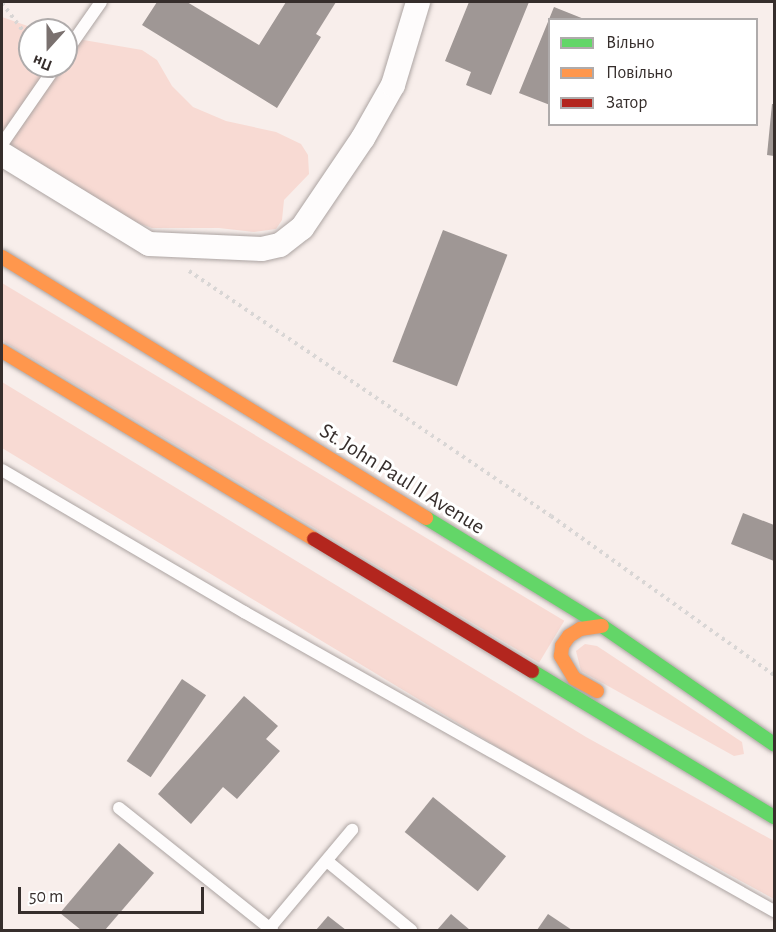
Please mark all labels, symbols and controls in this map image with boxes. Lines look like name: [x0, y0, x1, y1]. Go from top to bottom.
north arrow: [18, 18, 78, 78]
legend: [548, 18, 758, 126]
text: Вільно: [606, 34, 654, 52]
text: Пн: [30, 52, 54, 74]
text: Повільно: [606, 64, 673, 82]
text: Затор: [606, 94, 647, 112]
street label: St. John Paul II Avenue: [315, 418, 489, 540]
scale bar: [21, 875, 207, 913]
text: 50 m: [29, 888, 63, 906]

